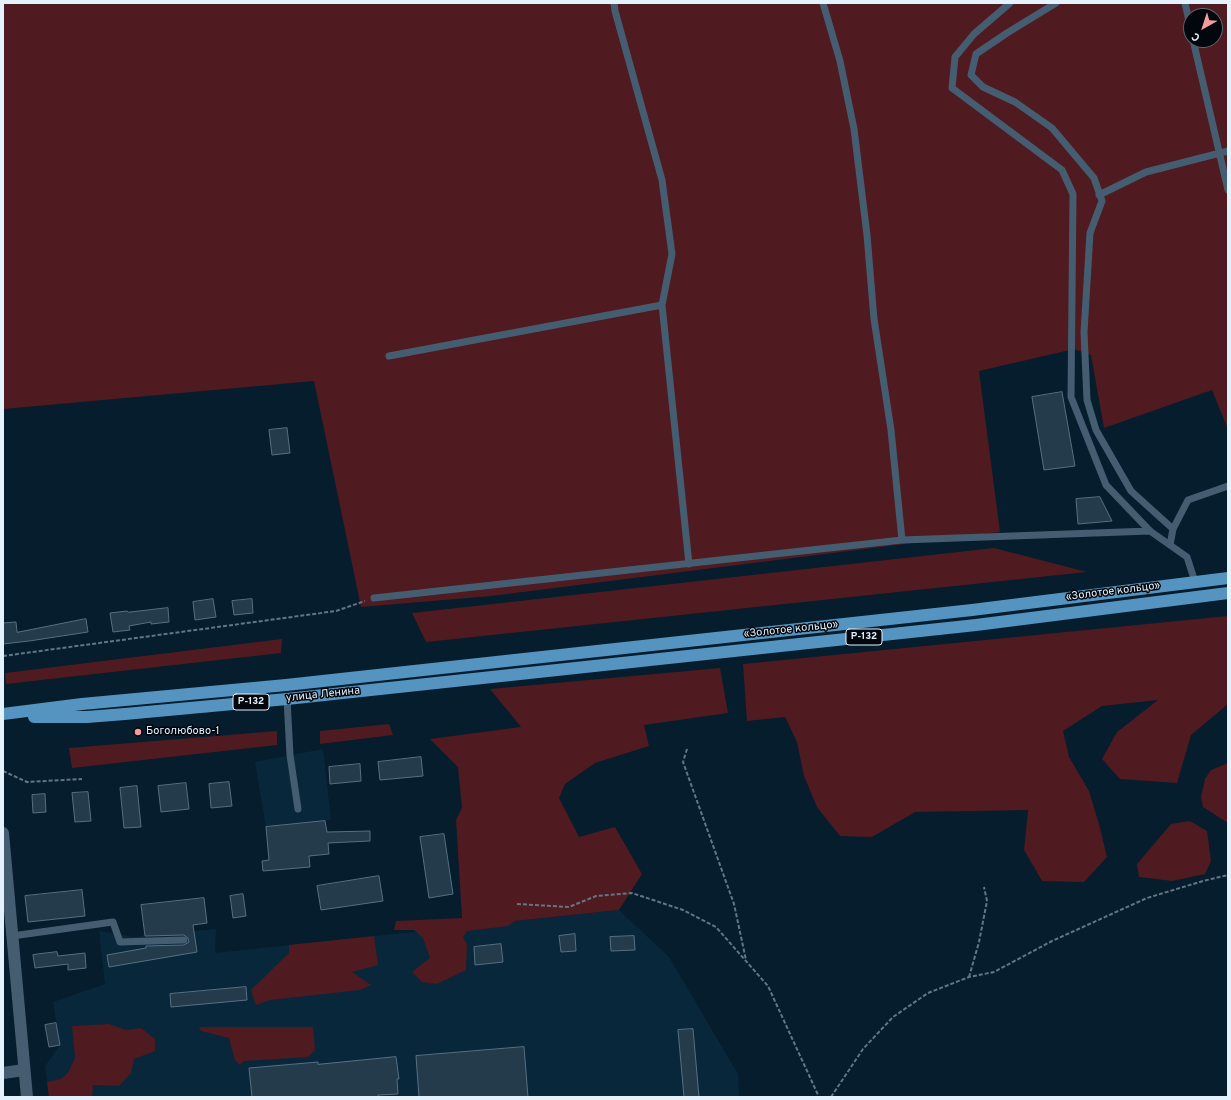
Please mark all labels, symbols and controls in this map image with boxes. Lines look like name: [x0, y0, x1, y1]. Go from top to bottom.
north arrow: [1183, 8, 1223, 48]
text: С: [1189, 29, 1203, 44]
street label: «Золотое кольцо»: [1065, 580, 1161, 604]
street label: «Золотое кольцо»: [743, 618, 839, 642]
road number: Р-132: [846, 629, 882, 645]
street label: улица Ленина: [285, 685, 361, 705]
road number: Р-132: [233, 694, 269, 710]
place label: Боголюбово-1: [146, 725, 220, 739]
marker: Боголюбово-1: [133, 727, 143, 737]

